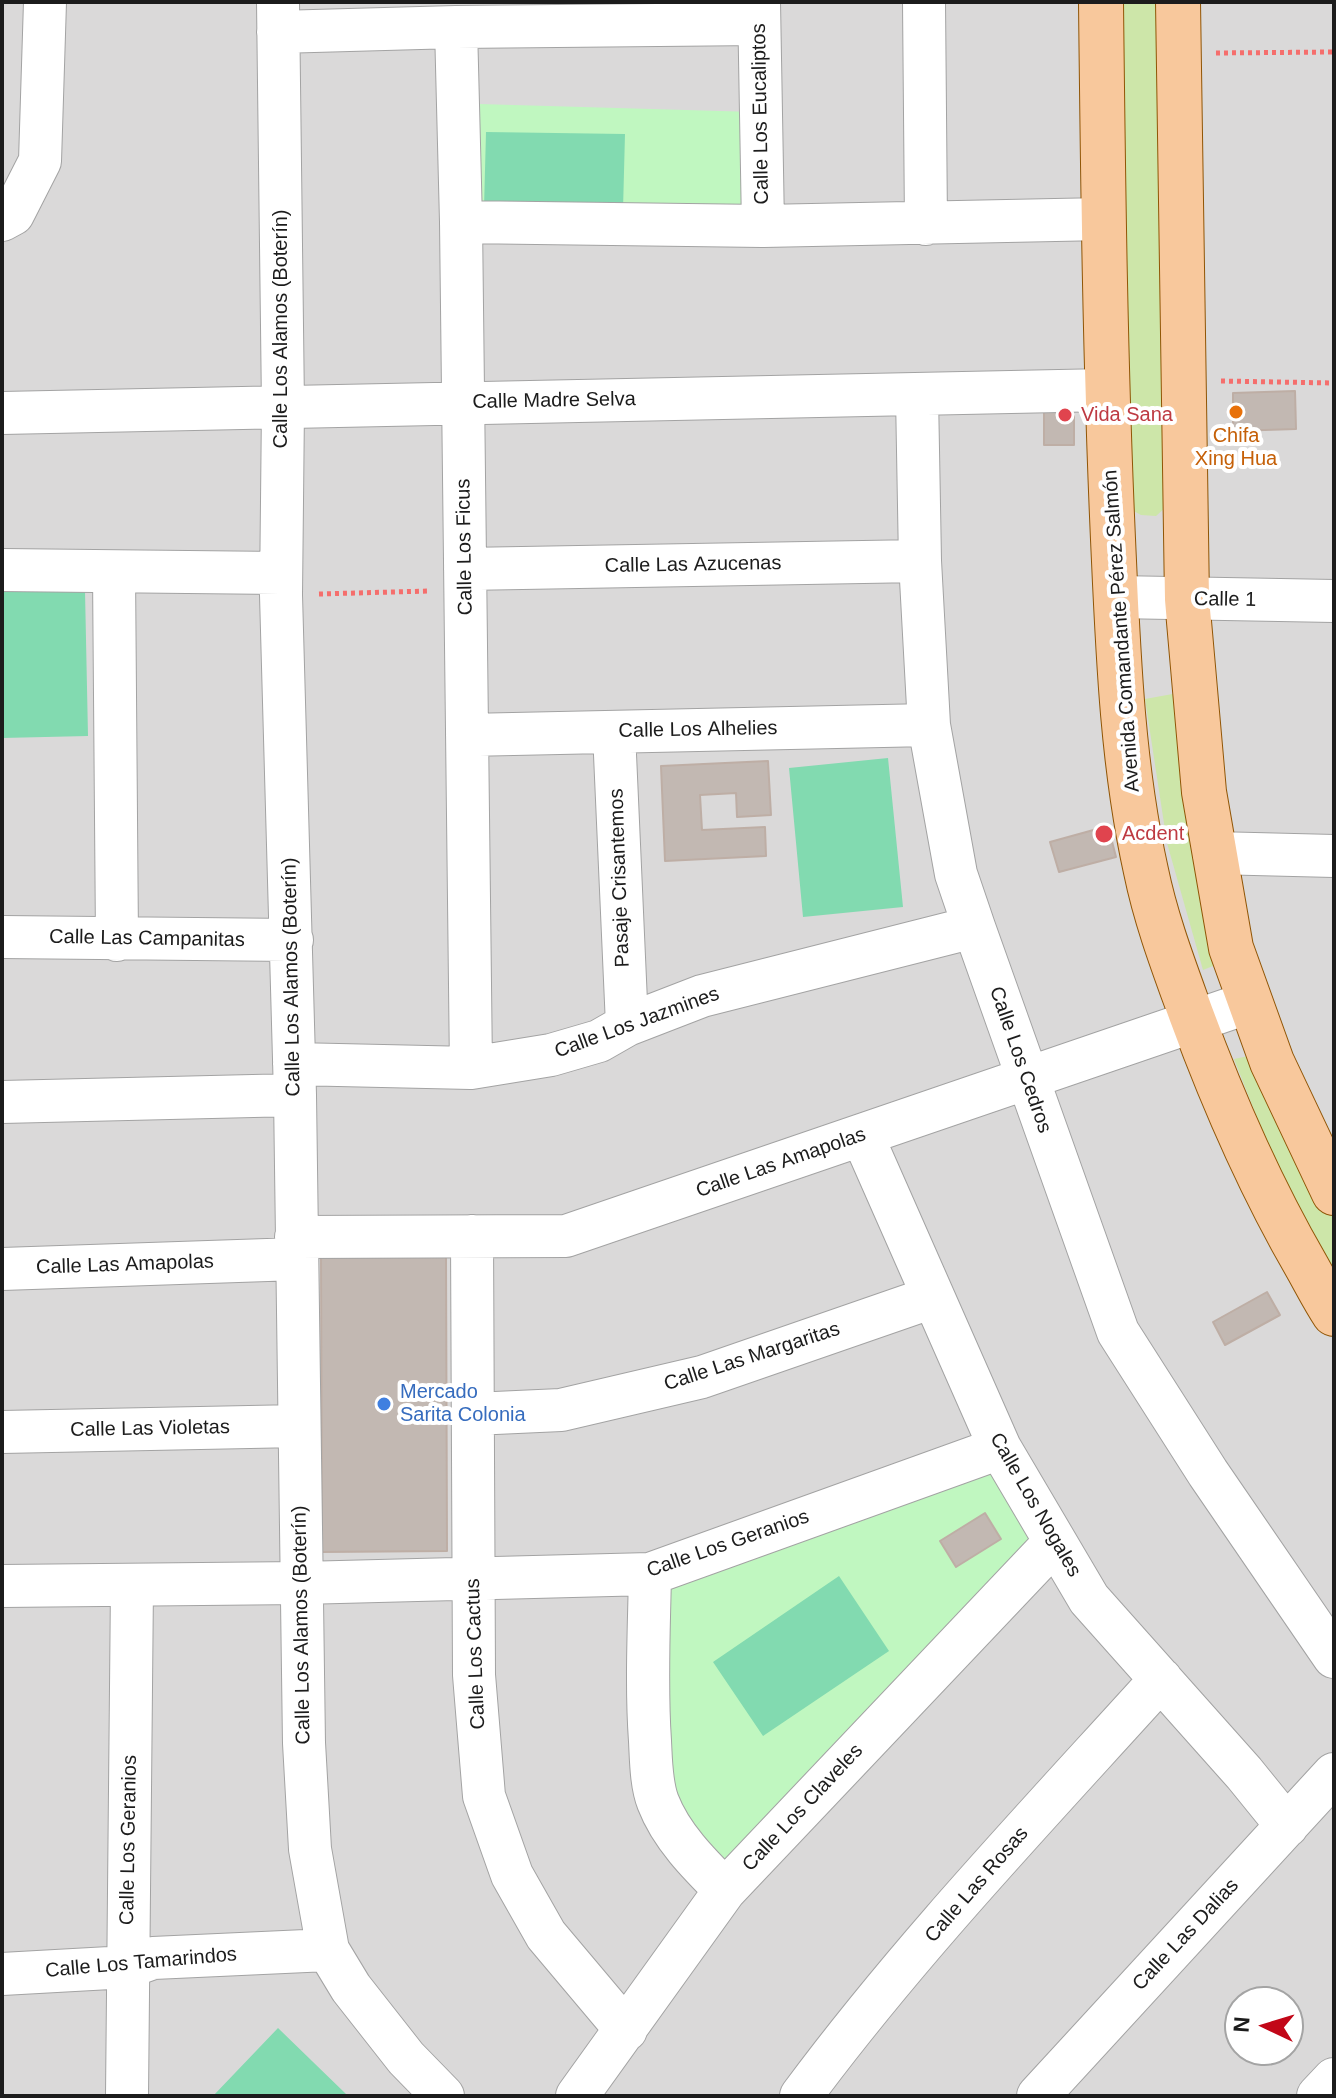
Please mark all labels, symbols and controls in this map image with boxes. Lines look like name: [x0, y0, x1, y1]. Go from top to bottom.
street label: Calle Los Eucaliptos: [747, 23, 775, 205]
street label: Calle Los Alamos (Boterín): [269, 210, 293, 448]
street label: Calle Madre Selva: [472, 388, 636, 414]
place label: Vida Sana: [1081, 403, 1173, 427]
marker: Chifa Xing Hua: [1227, 403, 1245, 421]
marker: Vida Sana: [1056, 406, 1074, 424]
place label: Chifa Xing Hua: [1195, 424, 1277, 471]
street label: Avenida Comandante Pérez Salmón: [1099, 469, 1145, 793]
street label: Calle Los Ficus: [452, 478, 478, 616]
street label: Calle Las Azucenas: [604, 551, 782, 579]
street label: Calle 1: [1194, 587, 1256, 613]
street label: Calle Los Alhelies: [618, 717, 778, 743]
street label: Pasaje Crisantemos: [605, 788, 635, 968]
place label: Acdent: [1122, 822, 1184, 846]
marker: Acdent: [1093, 823, 1115, 845]
street label: Calle Los Alamos (Boterín): [278, 857, 306, 1097]
street label: Calle Las Campanitas: [49, 925, 245, 953]
street label: Calle Los Jazmines: [551, 982, 723, 1064]
street label: Calle Los Cedros: [984, 984, 1056, 1136]
street label: Calle Las Amapolas: [693, 1123, 869, 1203]
street label: Calle Las Amapolas: [36, 1250, 214, 1280]
street label: Calle Las Margaritas: [661, 1317, 843, 1397]
place label: Mercado Sarita Colonia: [400, 1380, 526, 1427]
marker: Mercado Sarita Colonia: [375, 1395, 393, 1413]
street label: Calle Las Violetas: [70, 1416, 230, 1442]
street label: Calle Los Nogales: [984, 1429, 1086, 1581]
street label: Calle Los Alamos (Boterín): [288, 1505, 316, 1745]
street label: Calle Los Geranios: [644, 1505, 812, 1583]
street label: Calle Los Cactus: [461, 1578, 491, 1730]
street label: Calle Los Claveles: [738, 1739, 868, 1877]
street label: Calle Los Geranios: [116, 1755, 142, 1925]
street label: Calle Las Rosas: [920, 1822, 1034, 1948]
street label: Calle Las Dalias: [1128, 1874, 1244, 1996]
street label: Calle Los Tamarindos: [44, 1943, 238, 1983]
north arrow: [1224, 1986, 1304, 2066]
text: N: [1229, 2016, 1255, 2033]

